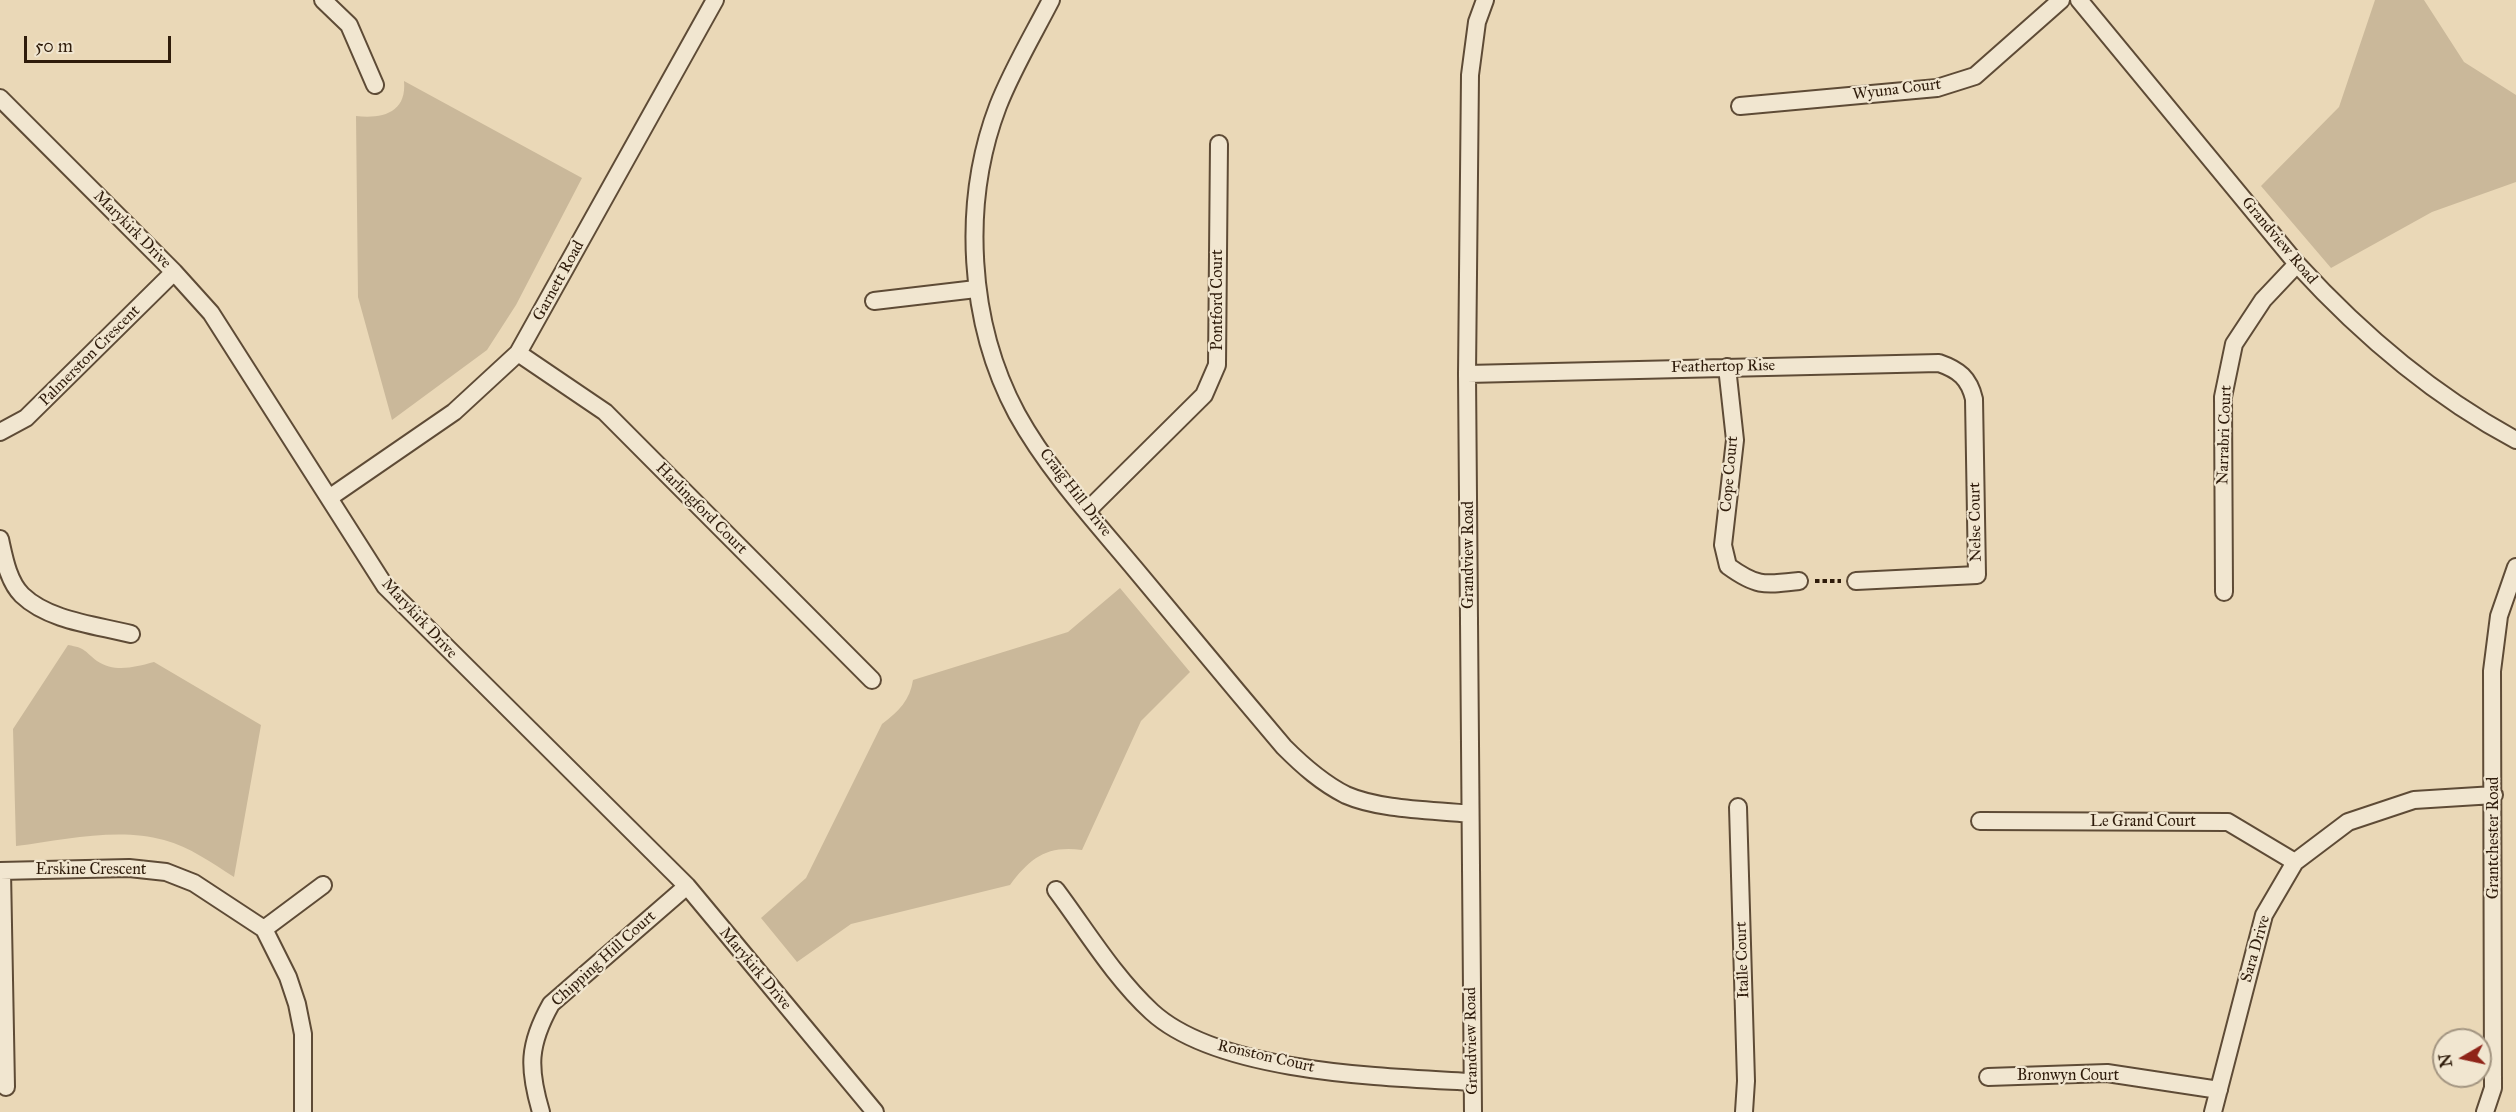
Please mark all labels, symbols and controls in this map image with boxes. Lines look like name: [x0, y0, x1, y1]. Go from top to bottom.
scale bar: [27, 24, 174, 62]
text: 50 m: [35, 35, 73, 57]
street label: Wyuna Court: [1852, 75, 1942, 105]
street label: Marykirk Drive: [89, 187, 175, 273]
street label: Grandview Road: [2237, 194, 2321, 288]
street label: Garnett Road: [529, 238, 589, 324]
street label: Pontford Court: [1208, 249, 1228, 351]
street label: Palmerston Crescent: [36, 302, 144, 410]
street label: Feathertop Rise: [1671, 356, 1775, 378]
street label: Narrabri Court: [2214, 385, 2236, 485]
street label: Cope Court: [1717, 435, 1743, 513]
street label: Craig Hill Drive: [1035, 445, 1115, 541]
street label: Harlingford Court: [651, 459, 751, 559]
street label: Nelse Court: [1966, 482, 1986, 562]
street label: Grandview Road: [1459, 501, 1479, 609]
street label: Marykirk Drive: [377, 575, 461, 663]
street label: Grantchester Road: [2484, 777, 2504, 899]
street label: Le Grand Court: [2090, 812, 2196, 832]
street label: Erskine Crescent: [36, 860, 146, 880]
street label: Chipping Hill Court: [548, 907, 660, 1011]
street label: Sara Drive: [2237, 913, 2275, 985]
street label: Italle Court: [1732, 921, 1754, 999]
street label: Marykirk Drive: [715, 924, 795, 1014]
street label: Grandview Road: [1461, 987, 1483, 1095]
north arrow: [2432, 1028, 2492, 1088]
street label: Ronston Court: [1216, 1037, 1316, 1077]
text: N: [2435, 1052, 2456, 1069]
street label: Bronwyn Court: [2017, 1066, 2119, 1086]

